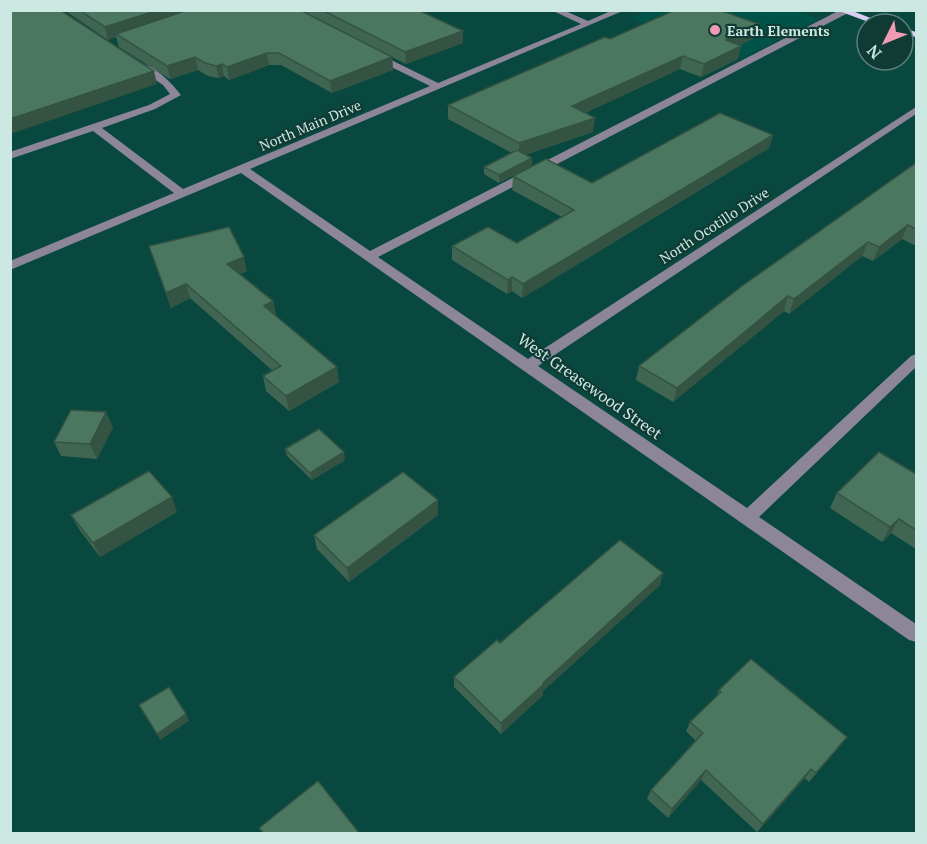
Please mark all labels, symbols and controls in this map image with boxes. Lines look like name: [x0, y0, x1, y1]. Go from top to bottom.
north arrow: [855, 12, 915, 72]
place label: Earth Elements: [727, 21, 830, 40]
marker: Earth Elements: [708, 23, 722, 37]
text: N: [862, 40, 886, 64]
street label: North Main Drive: [256, 95, 364, 155]
street label: North Ocotillo Drive: [656, 183, 772, 267]
street label: West Greasewood Street: [513, 328, 667, 444]

